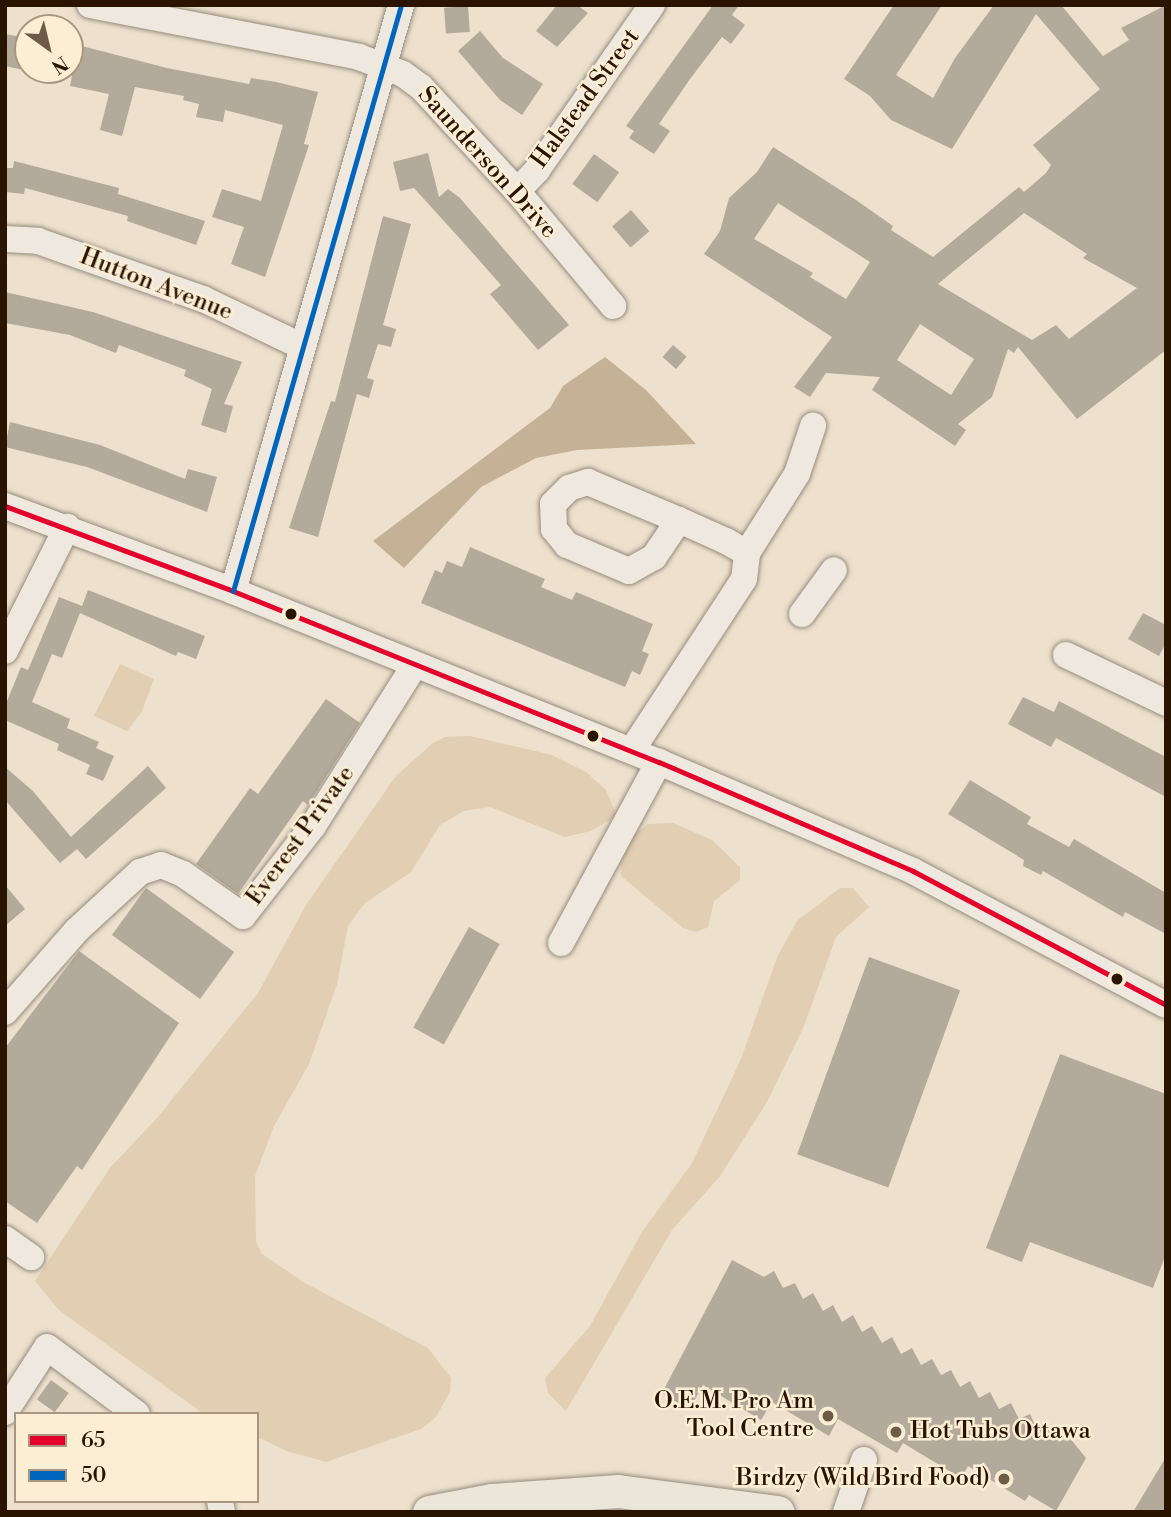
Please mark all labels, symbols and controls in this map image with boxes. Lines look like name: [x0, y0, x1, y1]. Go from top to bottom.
north arrow: [14, 14, 84, 84]
street label: Halstead Street: [526, 24, 646, 174]
text: N: [47, 51, 73, 79]
street label: Saunderson Drive: [411, 81, 563, 245]
street label: Hutton Avenue: [75, 243, 237, 327]
unlabelled marker: [284, 607, 298, 621]
unlabelled marker: [586, 729, 600, 743]
street label: Everest Private: [241, 761, 361, 911]
unlabelled marker: [1110, 972, 1124, 986]
place label: O.E.M. Pro Am Tool Centre: [654, 1388, 814, 1444]
marker: O.E.M. Pro Am Tool Centre: [820, 1408, 836, 1424]
legend: [14, 1412, 259, 1503]
place label: Hot Tubs Ottawa: [910, 1418, 1091, 1446]
marker: Hot Tubs Ottawa: [888, 1424, 904, 1440]
text: 65: [81, 1428, 105, 1454]
text: 50: [81, 1463, 107, 1489]
place label: Birdzy (Wild Bird Food): [736, 1465, 990, 1493]
marker: Birdzy (Wild Bird Food): [996, 1471, 1012, 1487]

